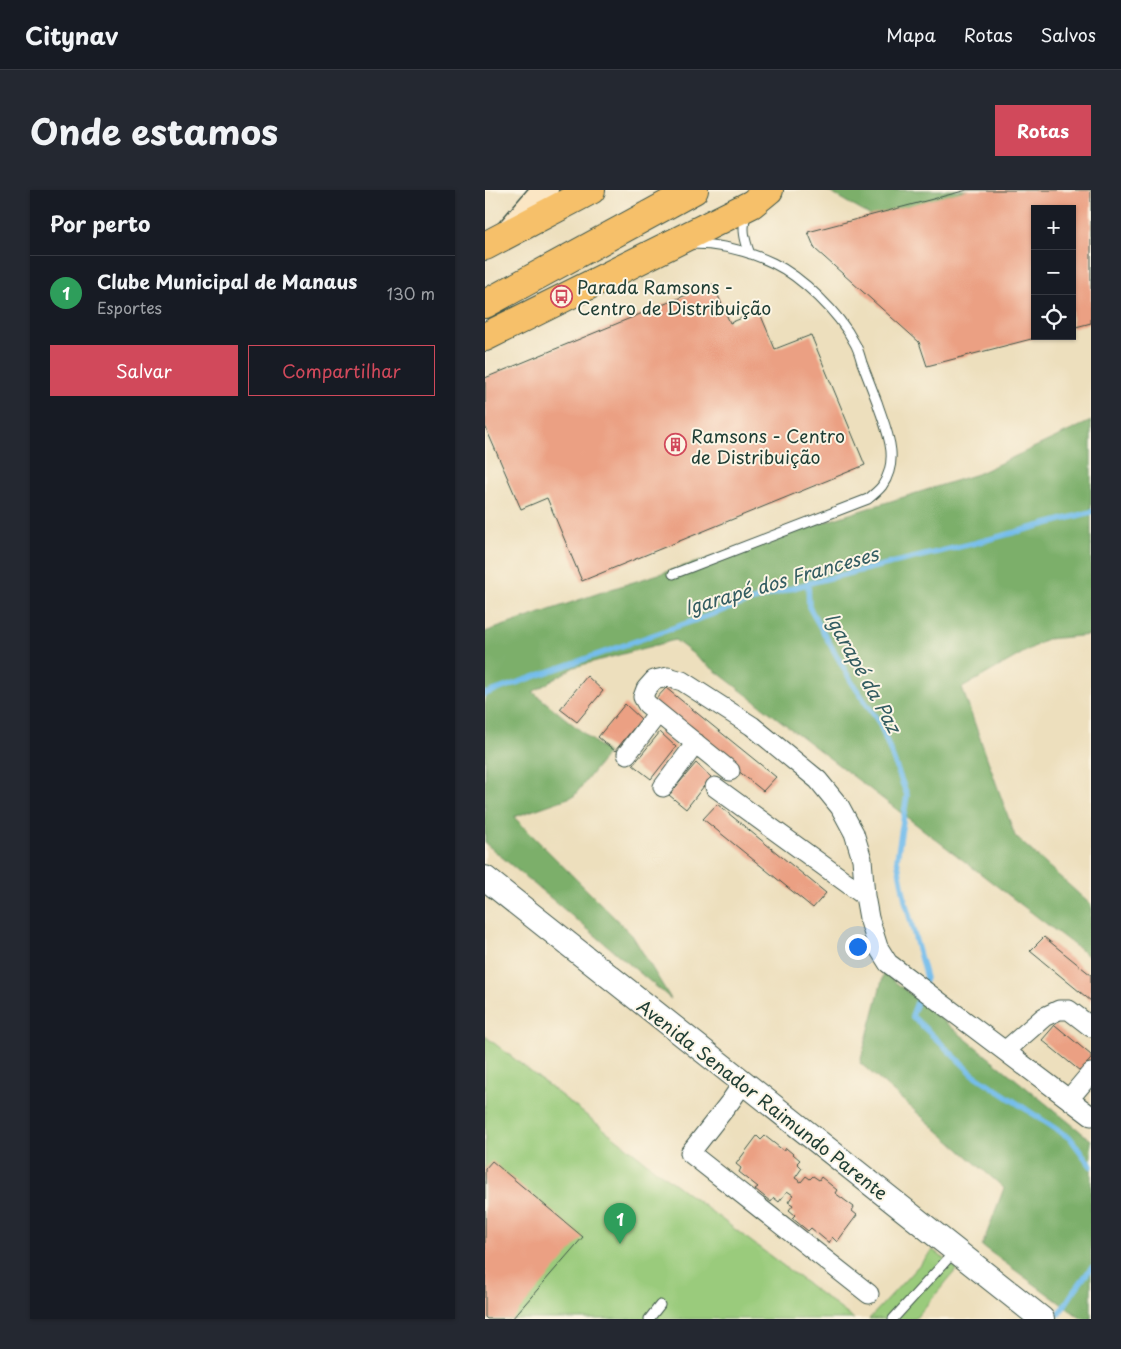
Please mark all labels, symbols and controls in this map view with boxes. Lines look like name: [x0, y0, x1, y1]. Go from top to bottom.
text: Citynav: [25, 17, 118, 53]
text: Mapa: [886, 21, 936, 48]
text: Rotas: [964, 21, 1013, 48]
text: Salvos: [1041, 21, 1096, 48]
text: Onde estamos: [30, 104, 278, 157]
button: Rotas: [995, 105, 1091, 156]
map controls: [1031, 205, 1076, 340]
button: +: [1031, 205, 1076, 250]
text: Por perto: [50, 207, 150, 239]
button: −: [1031, 250, 1076, 295]
text: Clube Municipal de Manaus: [97, 267, 357, 295]
place label: Parada Ramsons - Centro de Distribuição: [577, 273, 771, 321]
text: 1: [62, 281, 70, 305]
text: 130 m: [387, 281, 435, 305]
bus stop icon: Parada Ramsons - Centro de Distribuição: [549, 284, 573, 308]
text: Esportes: [97, 295, 162, 319]
button: locate: [1031, 295, 1076, 340]
button: Salvar: [50, 345, 238, 396]
button: Compartilhar: [248, 345, 435, 396]
place label: Ramsons - Centro de Distribuição: [691, 422, 845, 470]
building icon: Ramsons - Centro de Distribuição: [663, 433, 687, 457]
water label: Igarapé dos Franceses: [681, 538, 883, 621]
water label: Igarapé da Paz: [819, 607, 910, 739]
your location: [845, 934, 871, 960]
street label: Avenida Senador Raimundo Parente: [632, 992, 894, 1206]
pin: 1: [604, 1203, 636, 1244]

